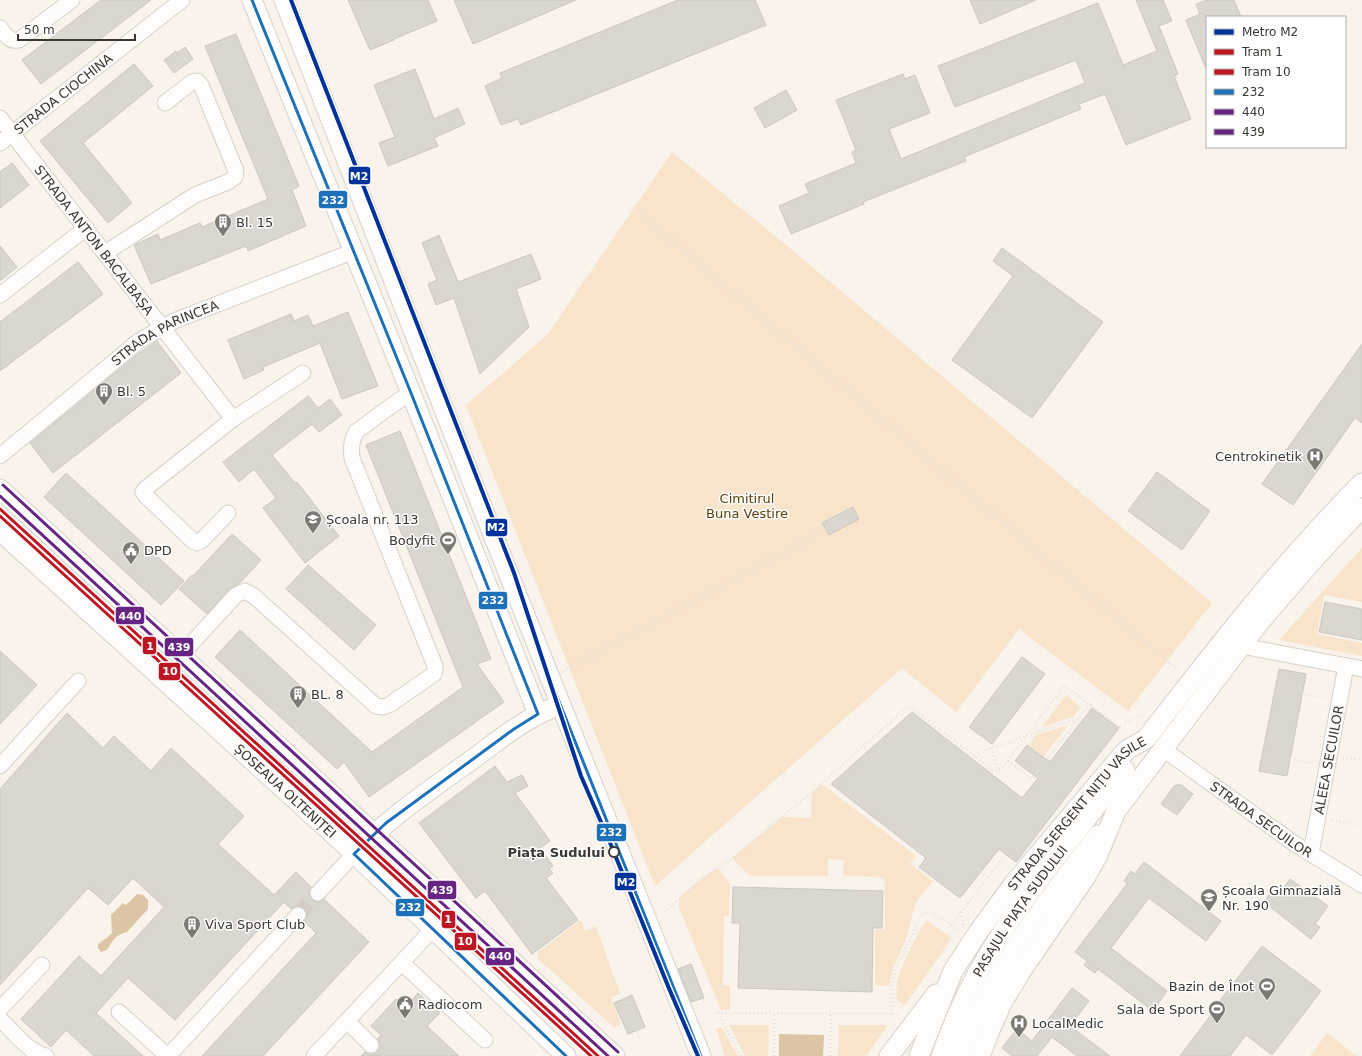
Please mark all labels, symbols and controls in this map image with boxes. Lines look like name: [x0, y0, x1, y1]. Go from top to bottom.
scale bar: [18, 16, 135, 42]
legend: [1206, 16, 1346, 148]
text: 50 m: [24, 23, 55, 37]
text: Metro M2: [1242, 25, 1298, 39]
text: Tram 1: [1241, 45, 1283, 59]
street label: STRADA CIOCHINA: [11, 50, 115, 137]
text: Tram 10: [1241, 65, 1291, 79]
text: 232: [1242, 85, 1265, 99]
text: 440: [1242, 105, 1265, 119]
text: 439: [1242, 125, 1265, 139]
street label: STRADA ANTON BACALBAȘA: [32, 162, 157, 318]
line badge: M2: [348, 166, 371, 185]
text: M2: [350, 170, 368, 183]
line badge: 232: [318, 190, 348, 209]
text: 232: [322, 194, 344, 207]
building icon: Bl. 15: [213, 212, 233, 237]
place label: Bl. 15: [236, 215, 273, 230]
street label: STRADA PARINCEA: [108, 297, 221, 368]
building icon: Bl. 5: [94, 381, 114, 406]
place label: Bl. 5: [117, 384, 146, 399]
hospital icon: Centrokinetik: [1305, 446, 1325, 471]
place label: Centrokinetik: [1215, 449, 1302, 464]
park label: Cimitirul Buna Vestire: [706, 491, 788, 521]
school or university icon: Școala nr. 113: [303, 509, 323, 534]
place label: Școala nr. 113: [326, 512, 419, 527]
line badge: M2: [485, 518, 508, 537]
text: M2: [487, 521, 505, 534]
sports icon: Bodyfit: [438, 530, 458, 555]
place label: Bodyfit: [389, 533, 435, 548]
public building icon: DPD: [121, 540, 141, 565]
place label: DPD: [144, 543, 172, 558]
line badge: 232: [478, 591, 508, 610]
text: 232: [482, 594, 504, 607]
line badge: 440: [115, 606, 145, 625]
text: 440: [119, 610, 142, 623]
line badge: 1: [142, 636, 157, 655]
line badge: 439: [164, 637, 194, 657]
text: 1: [146, 640, 154, 653]
text: 439: [168, 641, 190, 654]
line badge: 10: [158, 662, 181, 681]
text: 10: [162, 665, 178, 678]
building icon: BL. 8: [288, 684, 308, 709]
place label: BL. 8: [311, 687, 344, 702]
street label: ALEEA SECUILOR: [1311, 704, 1346, 815]
street label: STRADA SERGENT NIȚU VASILE: [1004, 733, 1149, 893]
street label: ȘOSEAUA OLTENIȚEI: [232, 741, 339, 841]
street label: STRADA SECUILOR: [1208, 778, 1315, 860]
line badge: 232: [596, 823, 627, 842]
text: 232: [600, 826, 622, 839]
street label: PASAJUL PIAȚA SUDULUI: [970, 842, 1070, 979]
place label: Piața Sudului: [507, 845, 605, 860]
marker: Piața Sudului: [608, 846, 620, 858]
line badge: M2: [614, 872, 637, 891]
text: M2: [617, 876, 635, 889]
line badge: 439: [427, 880, 457, 900]
place label: Școala Gimnazială Nr. 190: [1222, 883, 1342, 913]
text: 439: [431, 884, 453, 897]
school or university icon: Școala Gimnazială Nr. 190: [1199, 887, 1219, 912]
line badge: 232: [395, 898, 425, 917]
text: 232: [399, 901, 421, 914]
line badge: 1: [441, 910, 456, 929]
text: 1: [444, 913, 452, 926]
building icon: Viva Sport Club: [182, 914, 202, 939]
place label: Viva Sport Club: [205, 917, 305, 932]
line badge: 10: [454, 932, 477, 951]
text: 10: [457, 935, 473, 948]
line badge: 440: [485, 947, 515, 966]
text: 440: [489, 950, 512, 963]
sports icon: Bazin de Înot: [1257, 976, 1277, 1001]
place label: Bazin de Înot: [1169, 979, 1254, 994]
public building icon: Radiocom: [395, 994, 415, 1019]
place label: Radiocom: [418, 997, 482, 1012]
sports icon: Sala de Sport: [1207, 999, 1227, 1024]
place label: Sala de Sport: [1117, 1002, 1204, 1017]
hospital icon: LocalMedic: [1009, 1013, 1029, 1038]
place label: LocalMedic: [1032, 1016, 1104, 1031]

